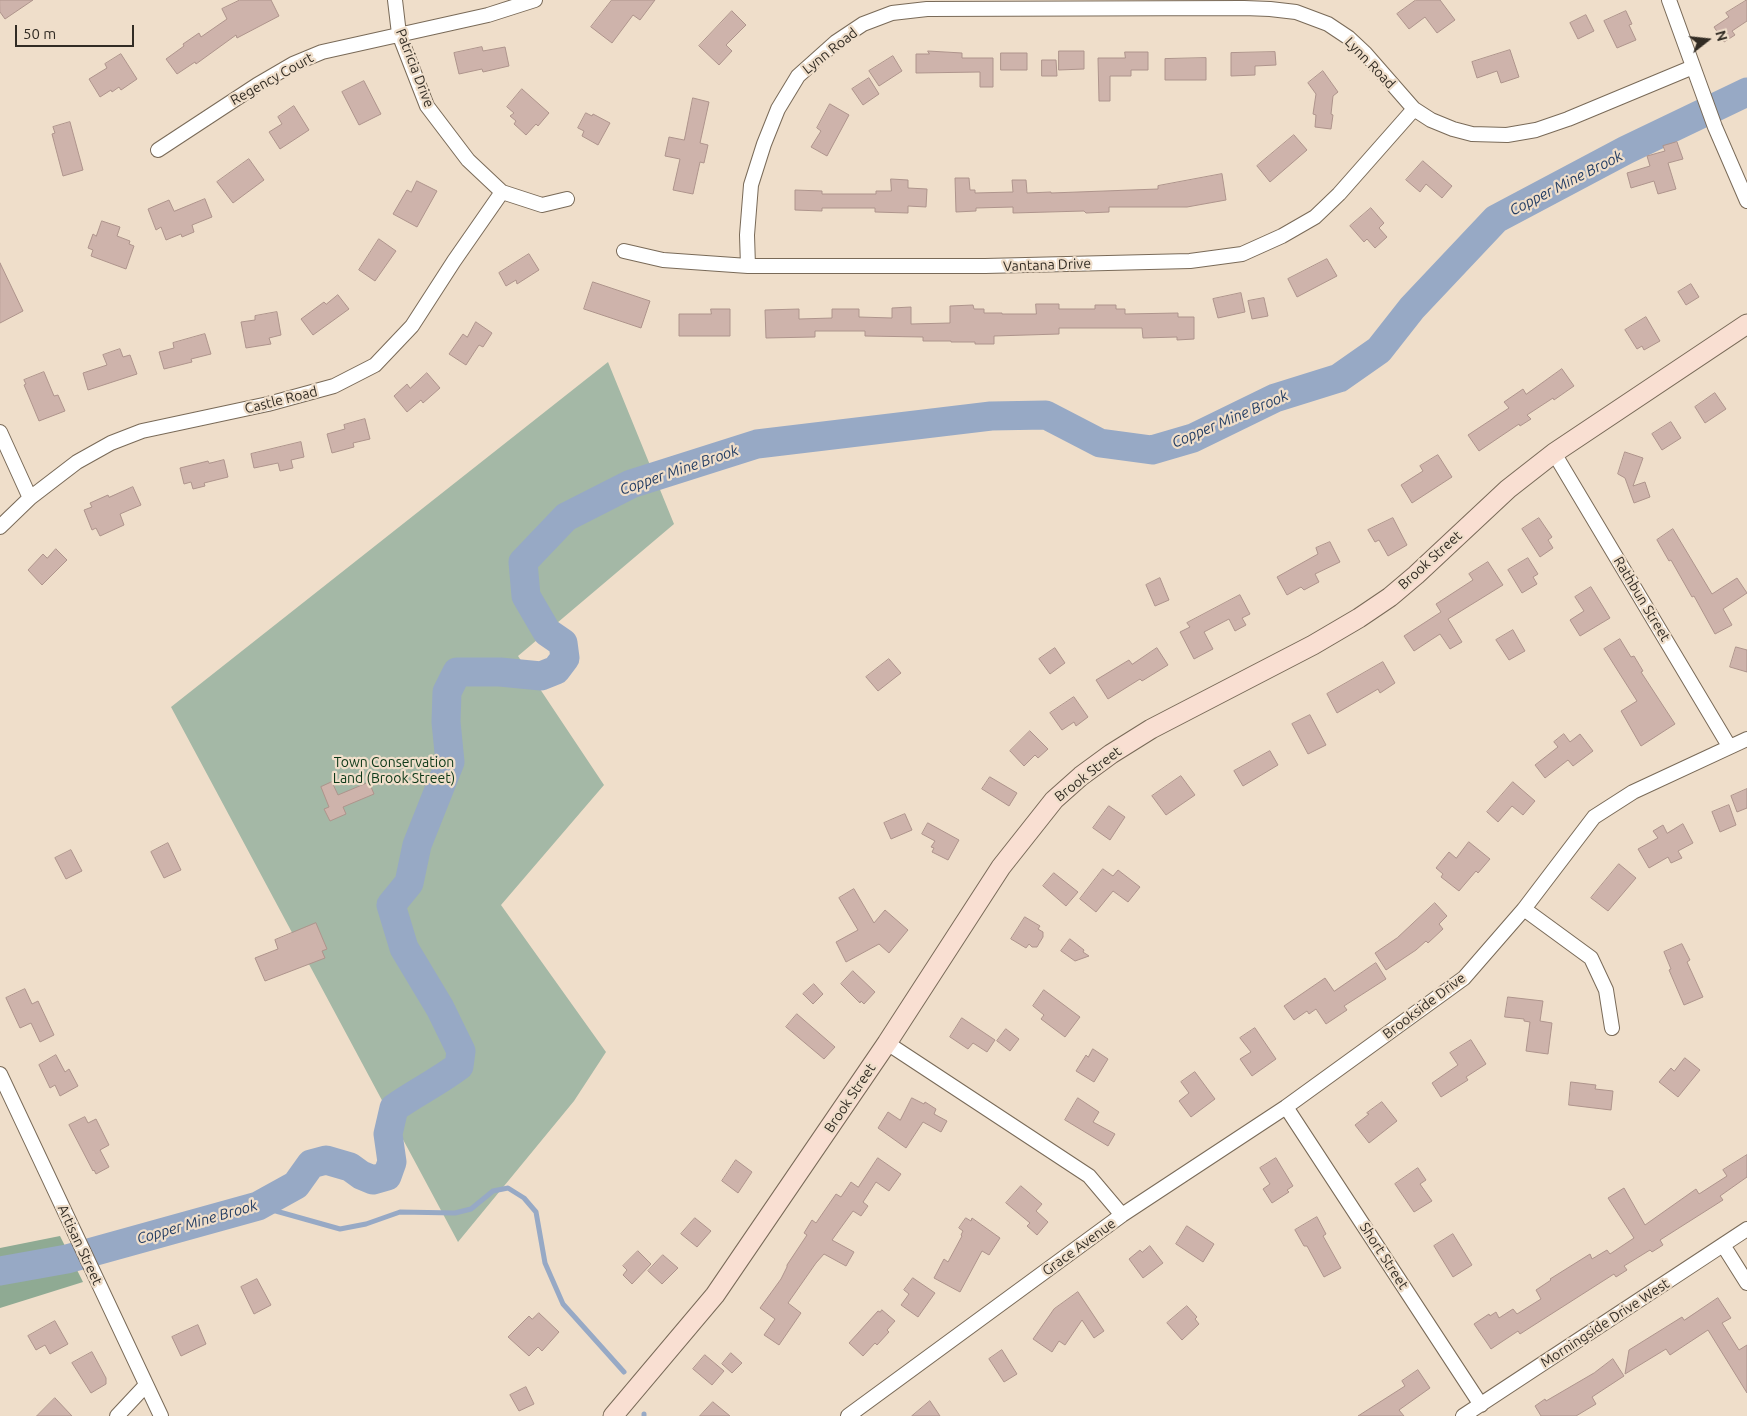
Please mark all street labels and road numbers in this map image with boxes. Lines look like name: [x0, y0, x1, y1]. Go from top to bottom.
street label: Lynn Road: [799, 24, 861, 78]
street label: Patricia Drive: [392, 26, 438, 110]
street label: Lynn Road: [1341, 34, 1399, 92]
street label: Regency Court: [228, 49, 316, 109]
street label: Vantana Drive: [1003, 255, 1091, 275]
street label: Castle Road: [243, 383, 319, 417]
street label: Brook Street: [1395, 527, 1465, 593]
street label: Rathbun Street: [1610, 554, 1674, 644]
street label: Brook Street: [1051, 743, 1125, 805]
street label: Brookside Drive: [1379, 969, 1469, 1043]
street label: Brook Street: [821, 1060, 879, 1136]
street label: Artisan Street: [54, 1202, 106, 1288]
street label: Grace Avenue: [1039, 1215, 1119, 1279]
street label: Short Street: [1356, 1219, 1412, 1293]
street label: Morningside Drive West: [1538, 1275, 1672, 1371]

